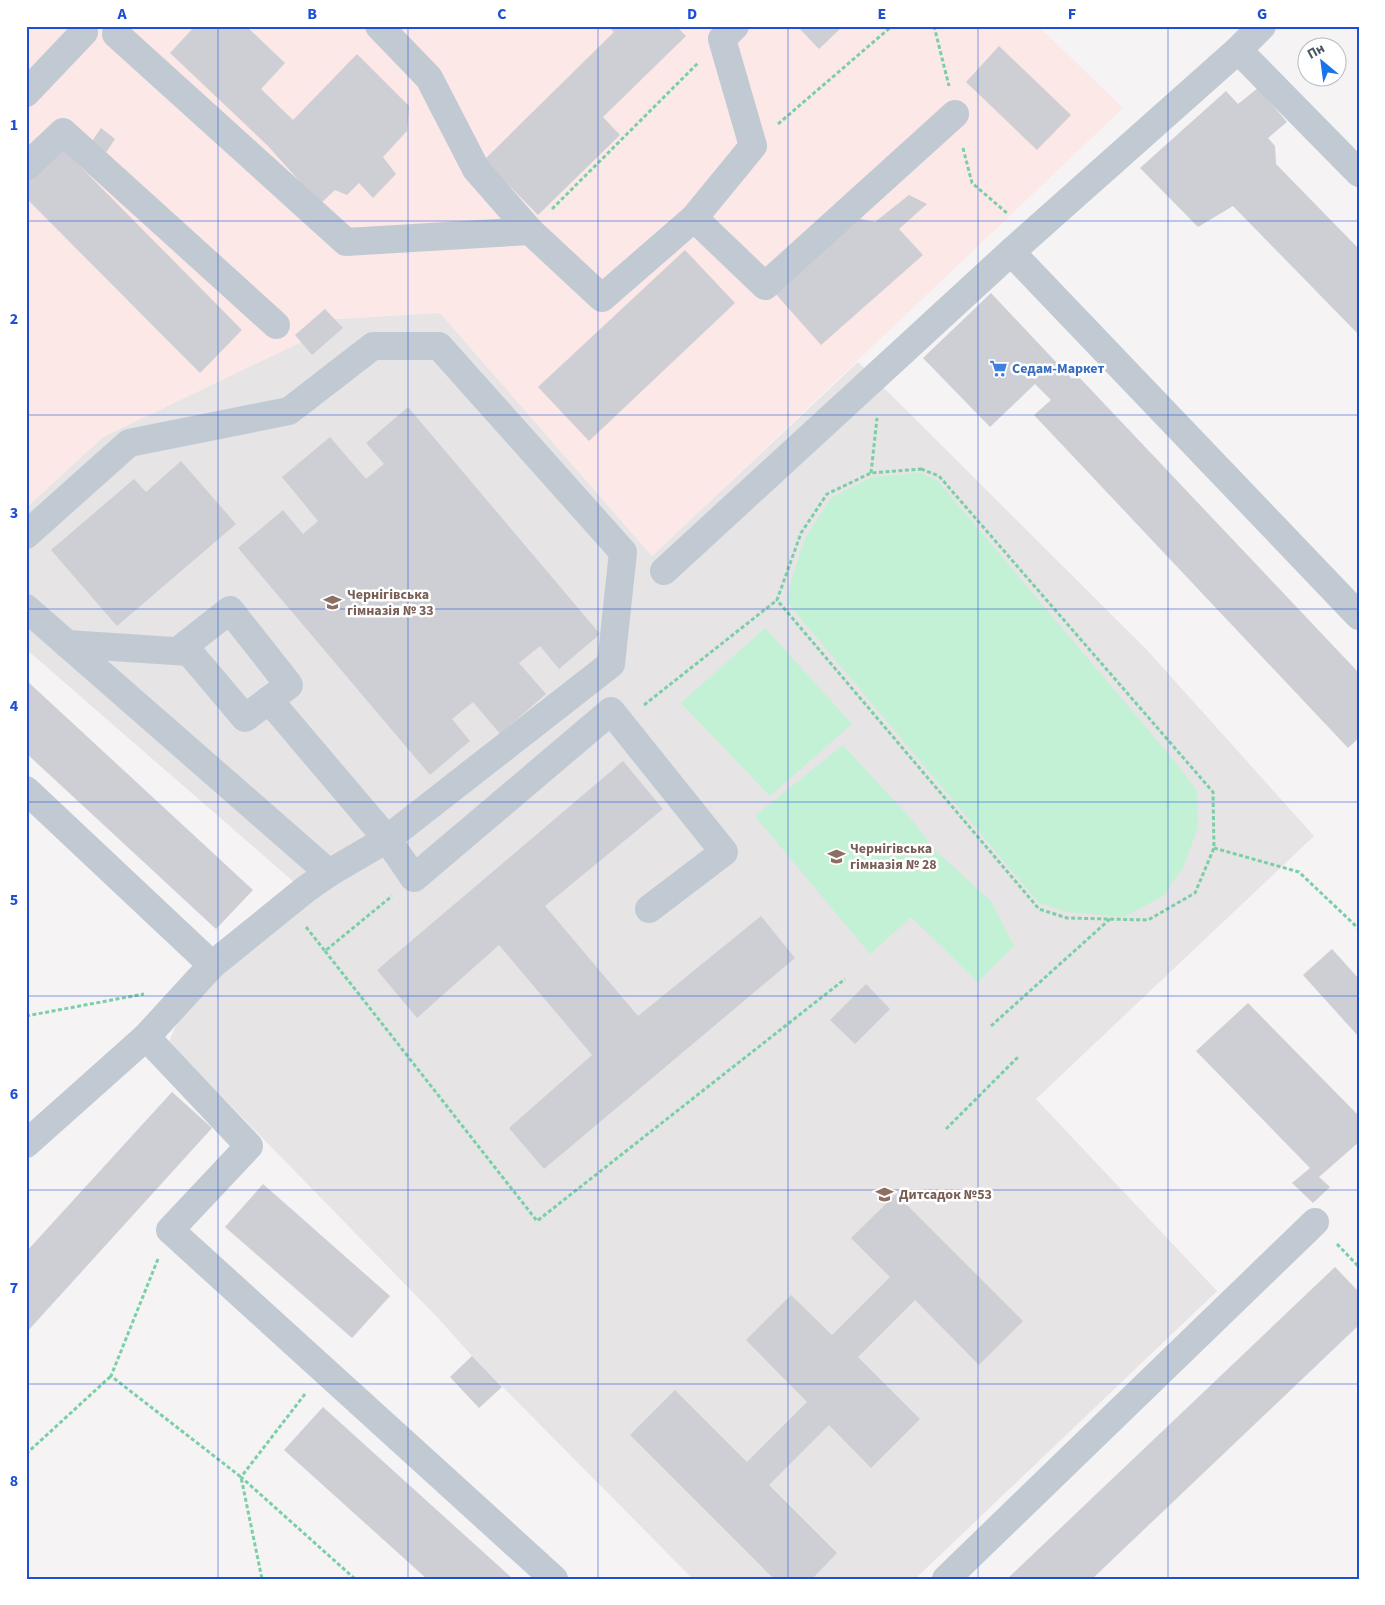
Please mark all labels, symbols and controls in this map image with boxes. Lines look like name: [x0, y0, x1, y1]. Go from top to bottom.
text: A: [116, 3, 127, 25]
text: B: [307, 3, 317, 25]
text: C: [497, 3, 507, 25]
text: D: [687, 3, 697, 25]
text: E: [878, 3, 886, 25]
text: F: [1068, 3, 1076, 25]
text: G: [1257, 3, 1267, 25]
north arrow: [1298, 38, 1348, 88]
text: Пн: [1304, 39, 1329, 64]
text: 1: [10, 114, 18, 136]
text: 2: [10, 308, 18, 330]
supermarket icon: Седам-Маркет: [988, 359, 1008, 379]
place label: Седам-Маркет: [1012, 359, 1104, 379]
text: 3: [10, 502, 18, 524]
place label: Чернігівська гімназія № 33: [347, 585, 434, 621]
school or university icon: Чернігівська гімназія № 33: [323, 593, 343, 613]
text: 4: [10, 695, 19, 717]
place label: Чернігівська гімназія № 28: [850, 839, 937, 875]
school or university icon: Чернігівська гімназія № 28: [826, 847, 846, 867]
text: 5: [10, 889, 18, 911]
text: 6: [10, 1083, 18, 1105]
school or university icon: Дитсадок №53: [875, 1185, 895, 1205]
place label: Дитсадок №53: [899, 1185, 992, 1205]
text: 7: [10, 1277, 18, 1299]
text: 8: [10, 1470, 18, 1492]

